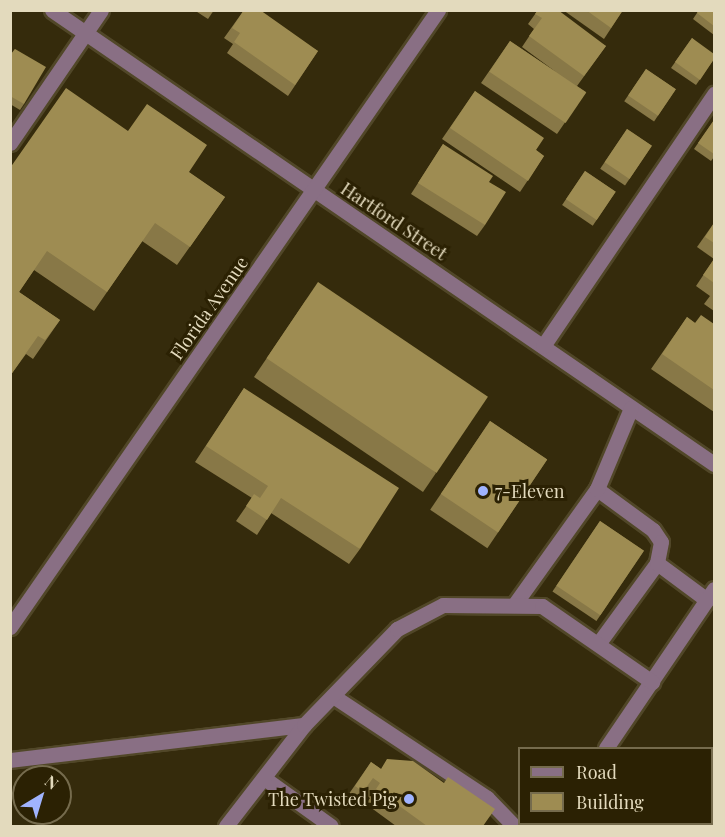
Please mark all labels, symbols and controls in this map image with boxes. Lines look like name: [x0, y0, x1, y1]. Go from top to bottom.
street label: Hartford Street: [337, 178, 451, 264]
street label: Florida Avenue: [165, 252, 253, 364]
place label: 7-Eleven: [495, 480, 565, 502]
marker: 7-Eleven: [476, 484, 490, 498]
legend: [518, 747, 713, 825]
text: Road: [576, 760, 617, 784]
north arrow: [12, 765, 72, 825]
text: N: [41, 770, 63, 794]
place label: The Twisted Pig: [268, 788, 397, 810]
text: Building: [576, 790, 644, 814]
marker: The Twisted Pig: [402, 792, 416, 806]

